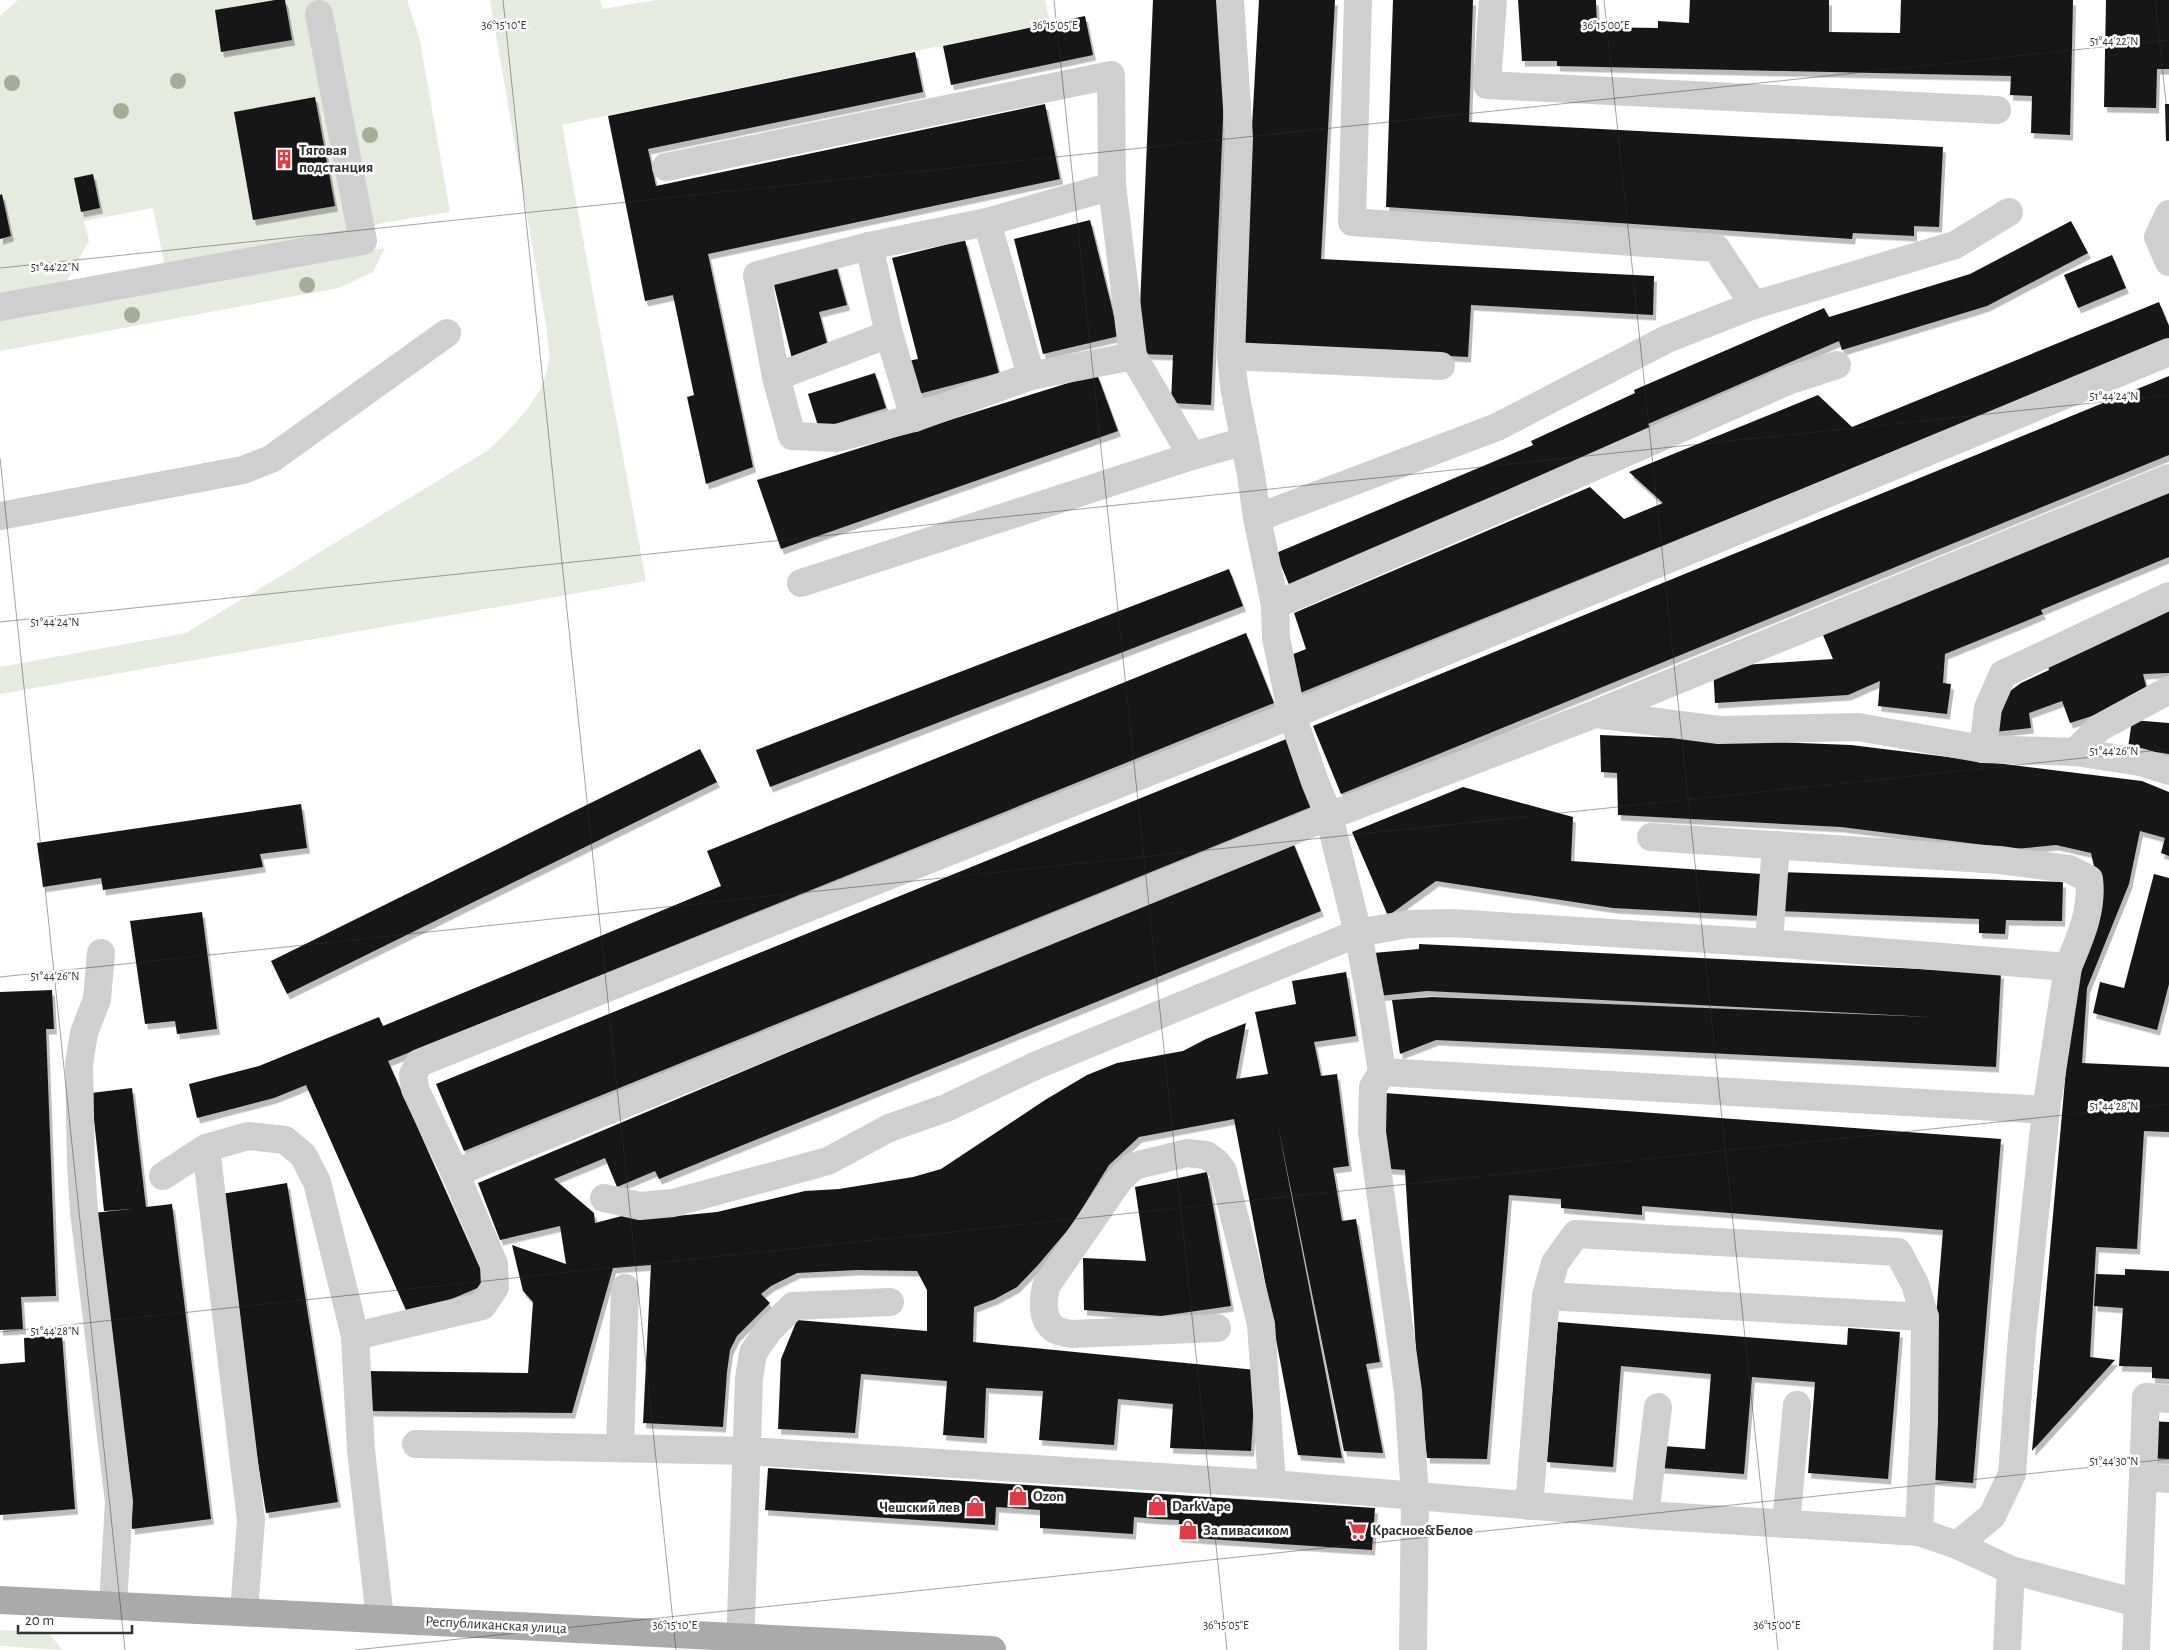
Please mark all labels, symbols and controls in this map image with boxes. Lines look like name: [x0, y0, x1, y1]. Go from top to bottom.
text: 36°15'10"E: [482, 19, 527, 31]
text: 36°15'05"E: [1032, 19, 1078, 31]
text: 36°15'00"E: [1582, 19, 1630, 31]
text: 51°44'22"N: [2090, 35, 2138, 47]
place label: Тяговая подстанция: [299, 143, 373, 175]
building icon: Тяговая подстанция: [273, 148, 295, 170]
text: 51°44'22"N: [31, 261, 79, 273]
text: 51°44'24"N: [2090, 390, 2138, 402]
text: 51°44'24"N: [31, 616, 79, 628]
text: 51°44'26"N: [2090, 745, 2138, 757]
text: 51°44'26"N: [31, 970, 79, 982]
text: 51°44'28"N: [2090, 1100, 2138, 1112]
text: 51°44'28"N: [31, 1325, 79, 1337]
text: 51°44'30"N: [2089, 1455, 2139, 1467]
shop icon: Ozon: [1007, 1485, 1029, 1507]
place label: Ozon: [1033, 1489, 1064, 1504]
shop icon: DarkVape: [1146, 1495, 1168, 1517]
shop icon: Чешский лев: [964, 1496, 986, 1518]
place label: DarkVape: [1172, 1499, 1231, 1514]
place label: Чешский лев: [879, 1500, 960, 1515]
shop icon: За пивасиком: [1177, 1519, 1199, 1541]
supermarket icon: Красное&Белое: [1346, 1519, 1368, 1541]
place label: За пивасиком: [1203, 1523, 1289, 1538]
place label: Красное&Белое: [1372, 1523, 1473, 1538]
scale bar: [18, 1602, 131, 1634]
text: 20 m: [25, 1613, 54, 1628]
street label: Республиканская улица: [425, 1614, 567, 1636]
text: 36°15'10"E: [653, 1619, 698, 1631]
text: 36°15'05"E: [1203, 1619, 1249, 1631]
text: 36°15'00"E: [1753, 1619, 1801, 1631]

